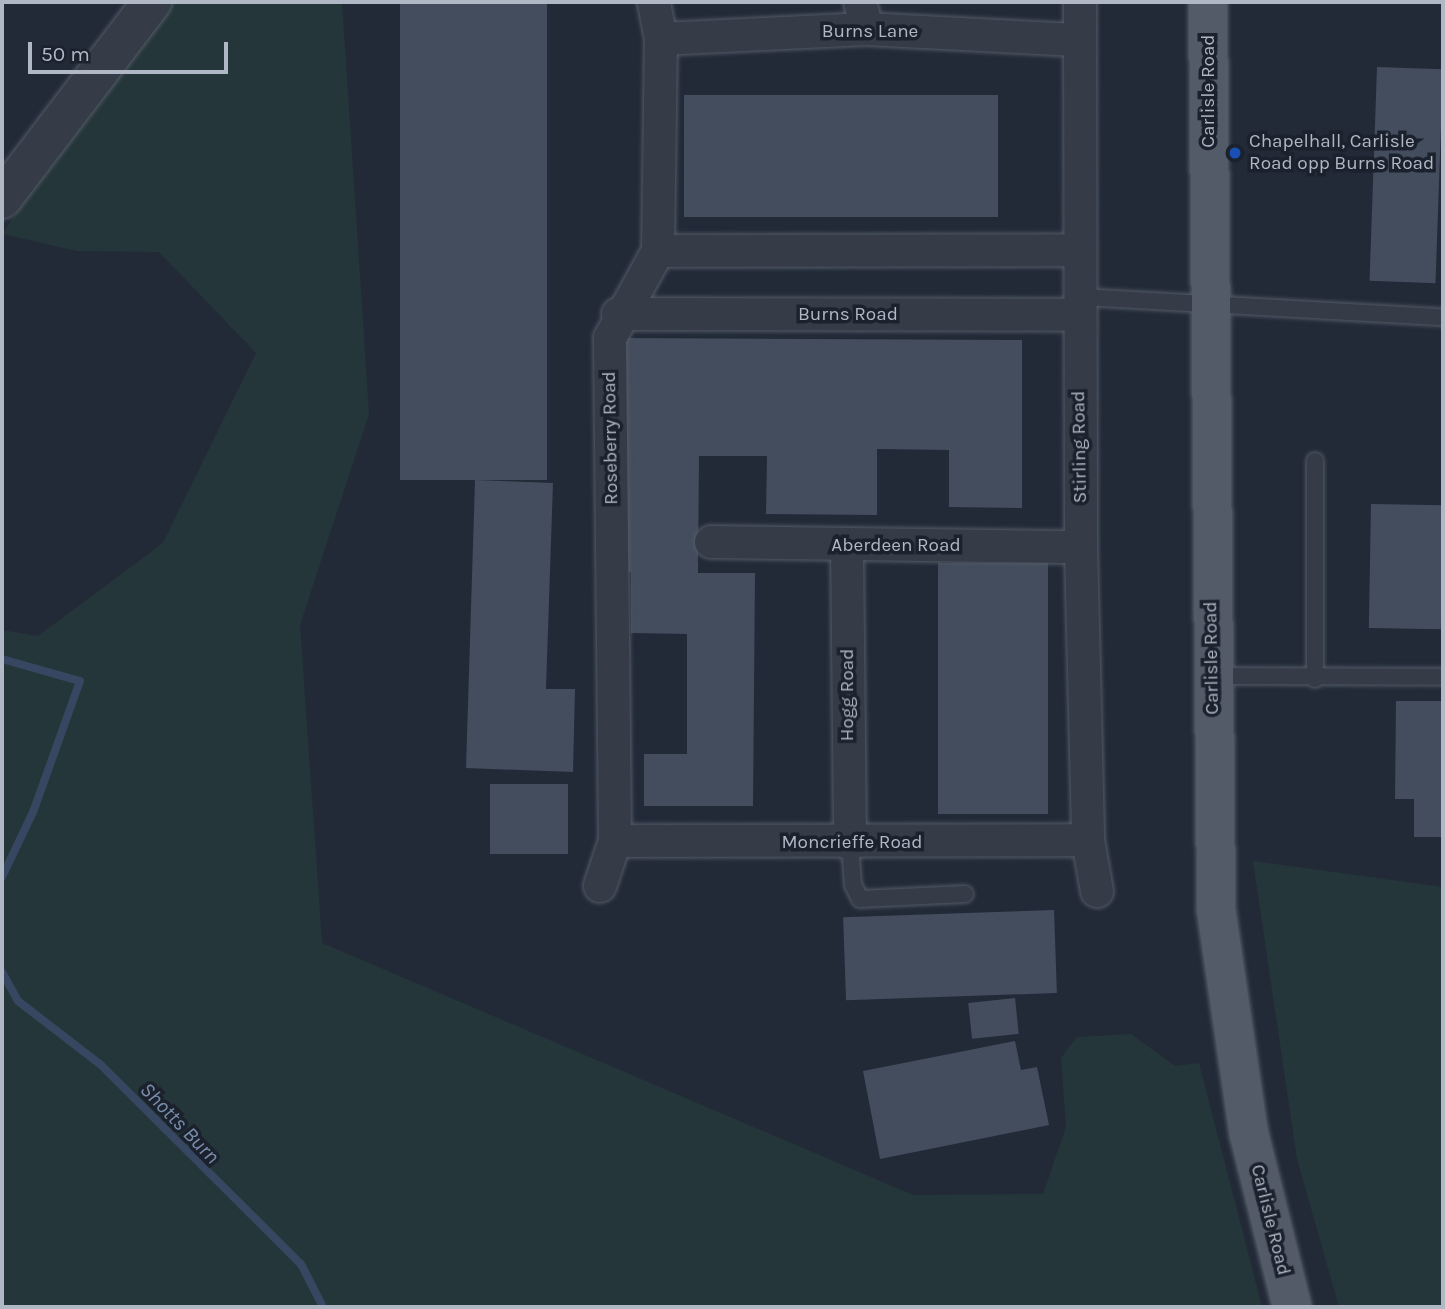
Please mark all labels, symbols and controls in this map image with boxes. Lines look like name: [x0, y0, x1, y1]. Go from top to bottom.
street label: Burns Lane: [822, 21, 918, 43]
scale bar: [32, 28, 231, 72]
street label: Carlisle Road: [1198, 34, 1220, 148]
text: 50 m: [41, 42, 90, 66]
place label: Chapelhall, Carlisle Road opp Burns Road: [1249, 131, 1434, 175]
marker: Chapelhall, Carlisle Road opp Burns Road: [1227, 145, 1243, 161]
street label: Burns Road: [798, 304, 898, 326]
street label: Roseberry Road: [598, 371, 624, 505]
street label: Stirling Road: [1068, 391, 1092, 503]
street label: Aberdeen Road: [831, 535, 961, 557]
street label: Carlisle Road: [1200, 601, 1224, 715]
street label: Hogg Road: [837, 649, 859, 741]
street label: Moncrieffe Road: [781, 832, 923, 854]
water label: Shotts Burn: [135, 1077, 225, 1169]
street label: Carlisle Road: [1245, 1162, 1295, 1278]

